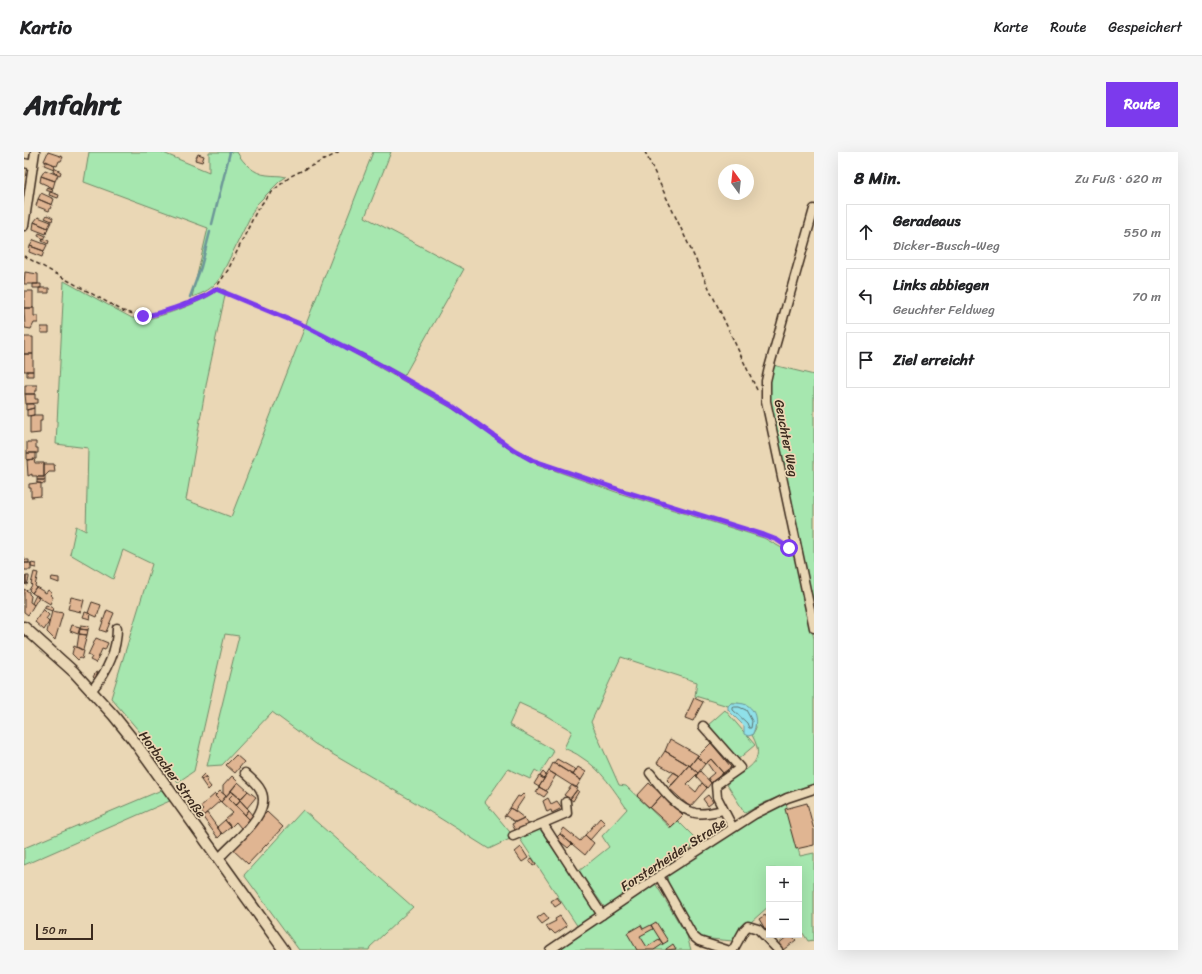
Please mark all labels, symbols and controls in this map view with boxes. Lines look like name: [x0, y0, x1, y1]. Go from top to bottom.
text: Kartio: [20, 11, 72, 44]
text: Karte: [994, 15, 1028, 40]
text: Route: [1050, 15, 1086, 40]
text: Gespeichert: [1108, 15, 1182, 40]
text: Anfahrt: [24, 80, 122, 129]
button: Route: [1106, 82, 1178, 127]
text: 8 Min.: [854, 163, 902, 193]
north arrow: [718, 164, 754, 200]
text: Zu Fuß · 620 m: [1075, 167, 1162, 190]
text: Geradeaus: [893, 208, 961, 234]
icon: ahead: [855, 221, 877, 243]
text: 550 m: [1124, 221, 1161, 244]
text: Dicker-Busch-Weg: [893, 234, 1000, 257]
text: Links abbiegen: [893, 272, 989, 298]
icon: left: [855, 285, 877, 307]
text: 70 m: [1132, 285, 1161, 308]
text: Geuchter Feldweg: [893, 298, 995, 321]
route end: [134, 307, 152, 325]
text: Ziel erreicht: [893, 347, 974, 373]
icon: arrive: [855, 349, 877, 371]
street label: Geuchter Weg: [768, 397, 805, 479]
route start: [780, 539, 798, 557]
street label: Horbacher Straße: [133, 726, 213, 823]
street label: Forsterheider Straße: [616, 811, 731, 897]
map controls: [766, 866, 802, 938]
button: +: [766, 866, 802, 902]
button: −: [766, 902, 802, 938]
text: 50 m: [42, 921, 67, 940]
scale bar: [36, 922, 93, 941]

